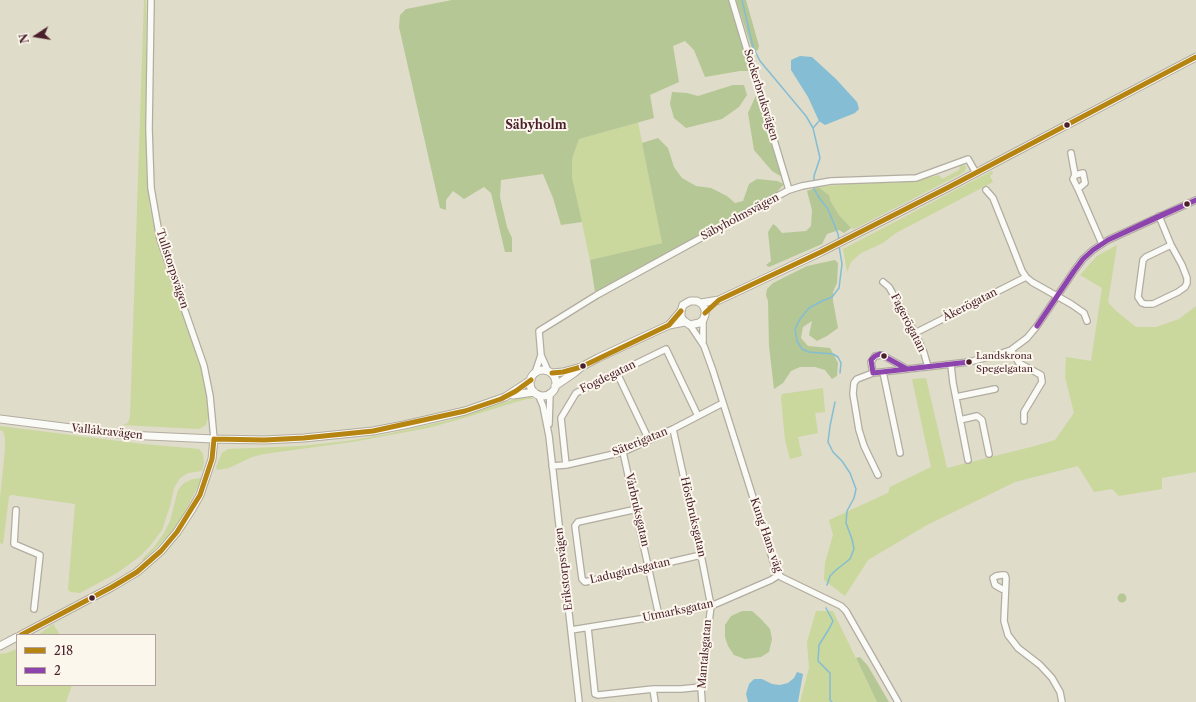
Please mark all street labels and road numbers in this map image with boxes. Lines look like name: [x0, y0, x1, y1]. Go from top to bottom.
street label: Sockerbruksvägen: [741, 48, 781, 142]
street label: Säbyholmsvägen: [699, 191, 781, 243]
street label: Tullstorpsvägen: [153, 228, 191, 310]
street label: Åkerögatan: [940, 286, 1000, 324]
street label: Fagerögatan: [888, 292, 928, 354]
street label: Fogdegatan: [578, 358, 638, 396]
street label: Vallåkravägen: [71, 422, 143, 442]
street label: Säterigatan: [610, 425, 670, 459]
street label: Vårbruksgatan: [622, 472, 652, 548]
street label: Höstbruksgatan: [677, 476, 709, 558]
street label: Kung Hans väg: [747, 496, 785, 574]
street label: Erikstorpsvägen: [552, 527, 576, 611]
street label: Ladugårdsgatan: [588, 555, 672, 587]
street label: Utmarksgatan: [641, 597, 715, 625]
street label: Mantalsgatan: [695, 619, 715, 689]

